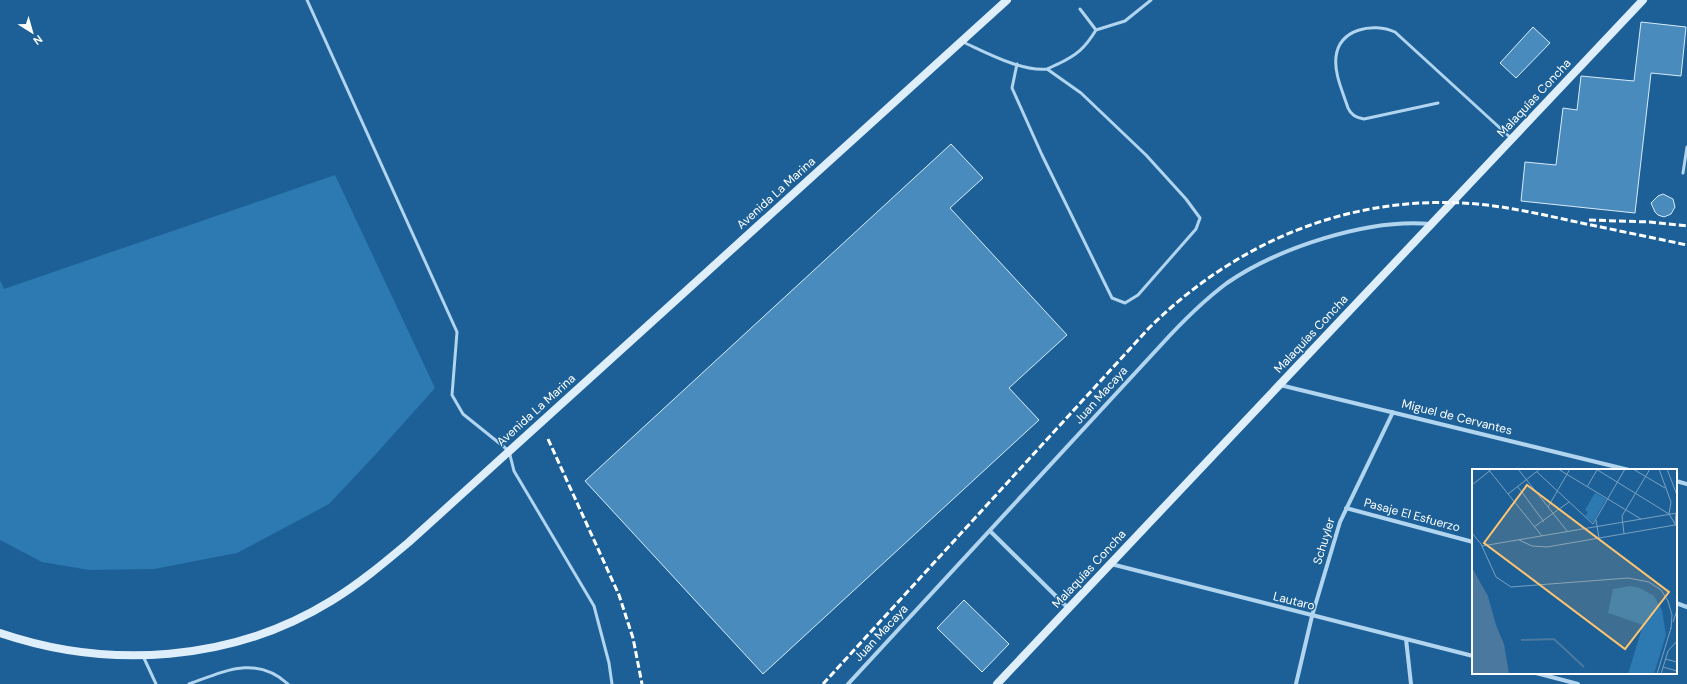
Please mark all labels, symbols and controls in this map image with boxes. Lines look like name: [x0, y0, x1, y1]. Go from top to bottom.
north arrow: [12, 12, 52, 52]
text: N: [31, 32, 45, 48]
street label: Malaquías Concha: [1494, 55, 1574, 141]
street label: Avenida La Marina: [733, 153, 819, 233]
street label: Malaquías Concha: [1271, 291, 1351, 377]
street label: Juan Macaya: [1071, 363, 1131, 427]
street label: Avenida La Marina: [493, 370, 579, 450]
street label: Miguel de Cervantes: [1400, 396, 1514, 438]
inset map: [1472, 469, 1677, 674]
street label: Pasaje El Esfuerzo: [1362, 494, 1462, 536]
street label: Schuyler: [1309, 515, 1339, 566]
street label: Malaquías Concha: [1049, 526, 1129, 612]
street label: Lautaro: [1272, 588, 1316, 614]
street label: Juan Macaya: [851, 601, 911, 665]

